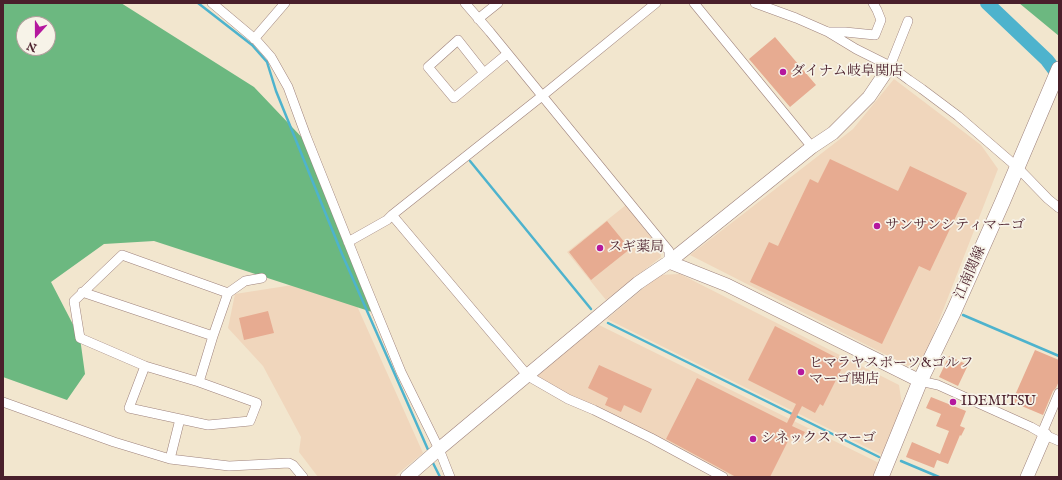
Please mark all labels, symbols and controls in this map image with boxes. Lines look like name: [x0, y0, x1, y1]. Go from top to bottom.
north arrow: [16, 16, 56, 56]
text: N: [25, 38, 39, 55]
place label: ダイナム岐阜関店: [791, 64, 903, 80]
marker: ダイナム岐阜関店: [778, 67, 788, 77]
place label: サンサンシティマーゴ: [885, 218, 1025, 234]
marker: サンサンシティマーゴ: [872, 221, 882, 231]
place label: スギ薬局: [608, 240, 664, 256]
marker: スギ薬局: [595, 243, 605, 253]
street label: 江南関線: [952, 244, 990, 302]
place label: ヒマラヤスポーツ&ゴルフ マーゴ関店: [809, 356, 974, 388]
marker: ヒマラヤスポーツ&ゴルフ マーゴ関店: [796, 367, 806, 377]
place label: IDEMITSU: [961, 394, 1036, 410]
marker: IDEMITSU: [948, 397, 958, 407]
place label: シネックス マーゴ: [761, 431, 876, 447]
marker: シネックス マーゴ: [748, 434, 758, 444]

